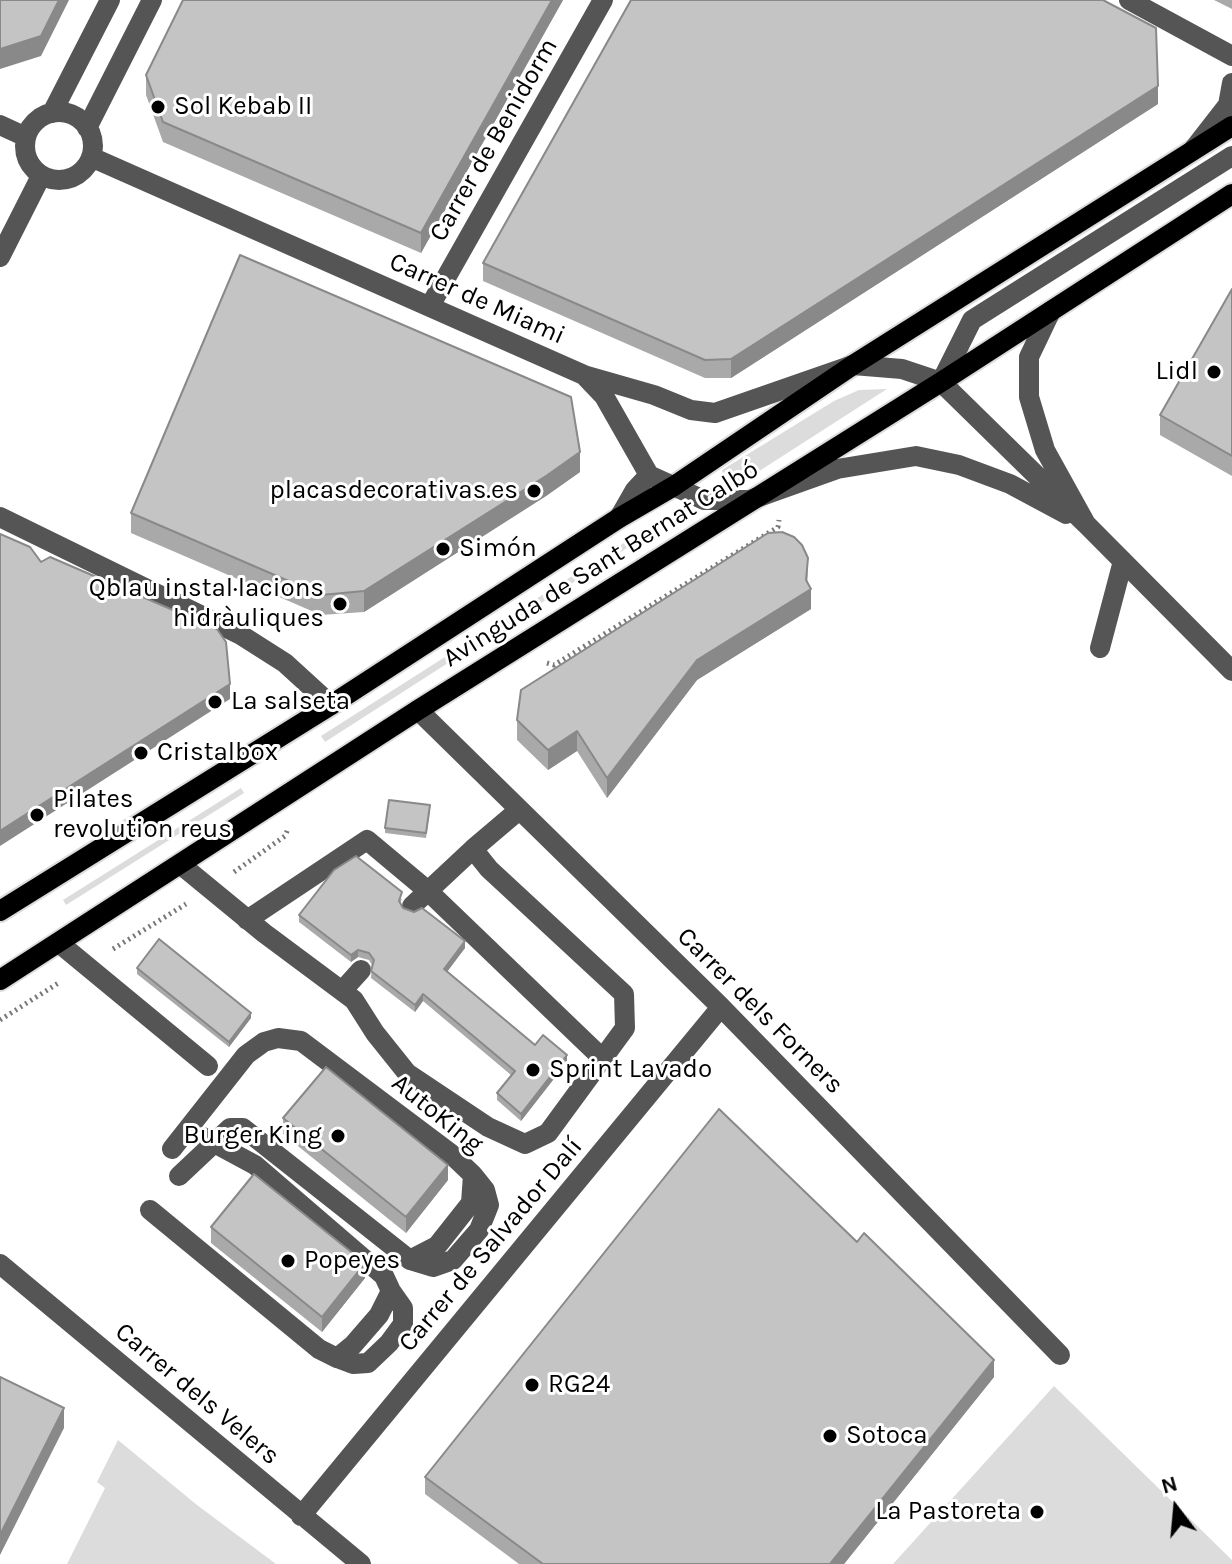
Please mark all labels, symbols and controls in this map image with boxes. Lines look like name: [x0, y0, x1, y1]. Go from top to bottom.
street label: Carrer de Benidorm: [423, 33, 565, 247]
place label: Sol Kebab II: [174, 91, 312, 123]
marker: Sol Kebab II: [149, 98, 167, 116]
street label: Carrer de Miami: [384, 246, 570, 352]
place label: Lidl: [1155, 356, 1198, 388]
marker: Lidl: [1205, 363, 1223, 381]
street label: Avinguda de Sant Bernat Calbó: [438, 454, 764, 674]
place label: placasdecorativas.es: [270, 475, 518, 507]
marker: placasdecorativas.es: [525, 482, 543, 500]
place label: Simón: [459, 533, 537, 565]
marker: Simón: [434, 540, 452, 558]
place label: Qblau instal·lacions hidràuliques: [89, 573, 324, 634]
marker: Qblau instal·lacions hidràuliques: [331, 595, 349, 613]
place label: La salseta: [231, 686, 350, 718]
marker: La salseta: [206, 693, 224, 711]
place label: Cristalbox: [157, 737, 278, 769]
marker: Cristalbox: [132, 744, 150, 762]
place label: Pilates revolution reus: [53, 784, 232, 846]
marker: Pilates revolution reus: [28, 806, 46, 824]
street label: Carrer dels Forners: [670, 921, 850, 1101]
place label: Sprint Lavado: [549, 1054, 712, 1086]
marker: Sprint Lavado: [524, 1061, 542, 1079]
street label: AutoKing: [385, 1068, 489, 1160]
place label: Burger King: [184, 1120, 322, 1152]
marker: Burger King: [329, 1127, 347, 1145]
street label: Carrer de Salvador Dalí: [393, 1132, 589, 1358]
place label: Popeyes: [304, 1245, 400, 1277]
marker: Popeyes: [279, 1252, 297, 1270]
street label: Carrer dels Velers: [109, 1316, 285, 1472]
place label: RG24: [548, 1369, 610, 1401]
marker: RG24: [523, 1376, 541, 1394]
place label: Sotoca: [846, 1420, 928, 1452]
marker: Sotoca: [821, 1427, 839, 1445]
north arrow: [1136, 1468, 1216, 1548]
text: N: [1158, 1470, 1181, 1500]
place label: La Pastoreta: [875, 1496, 1021, 1528]
marker: La Pastoreta: [1028, 1503, 1046, 1521]

